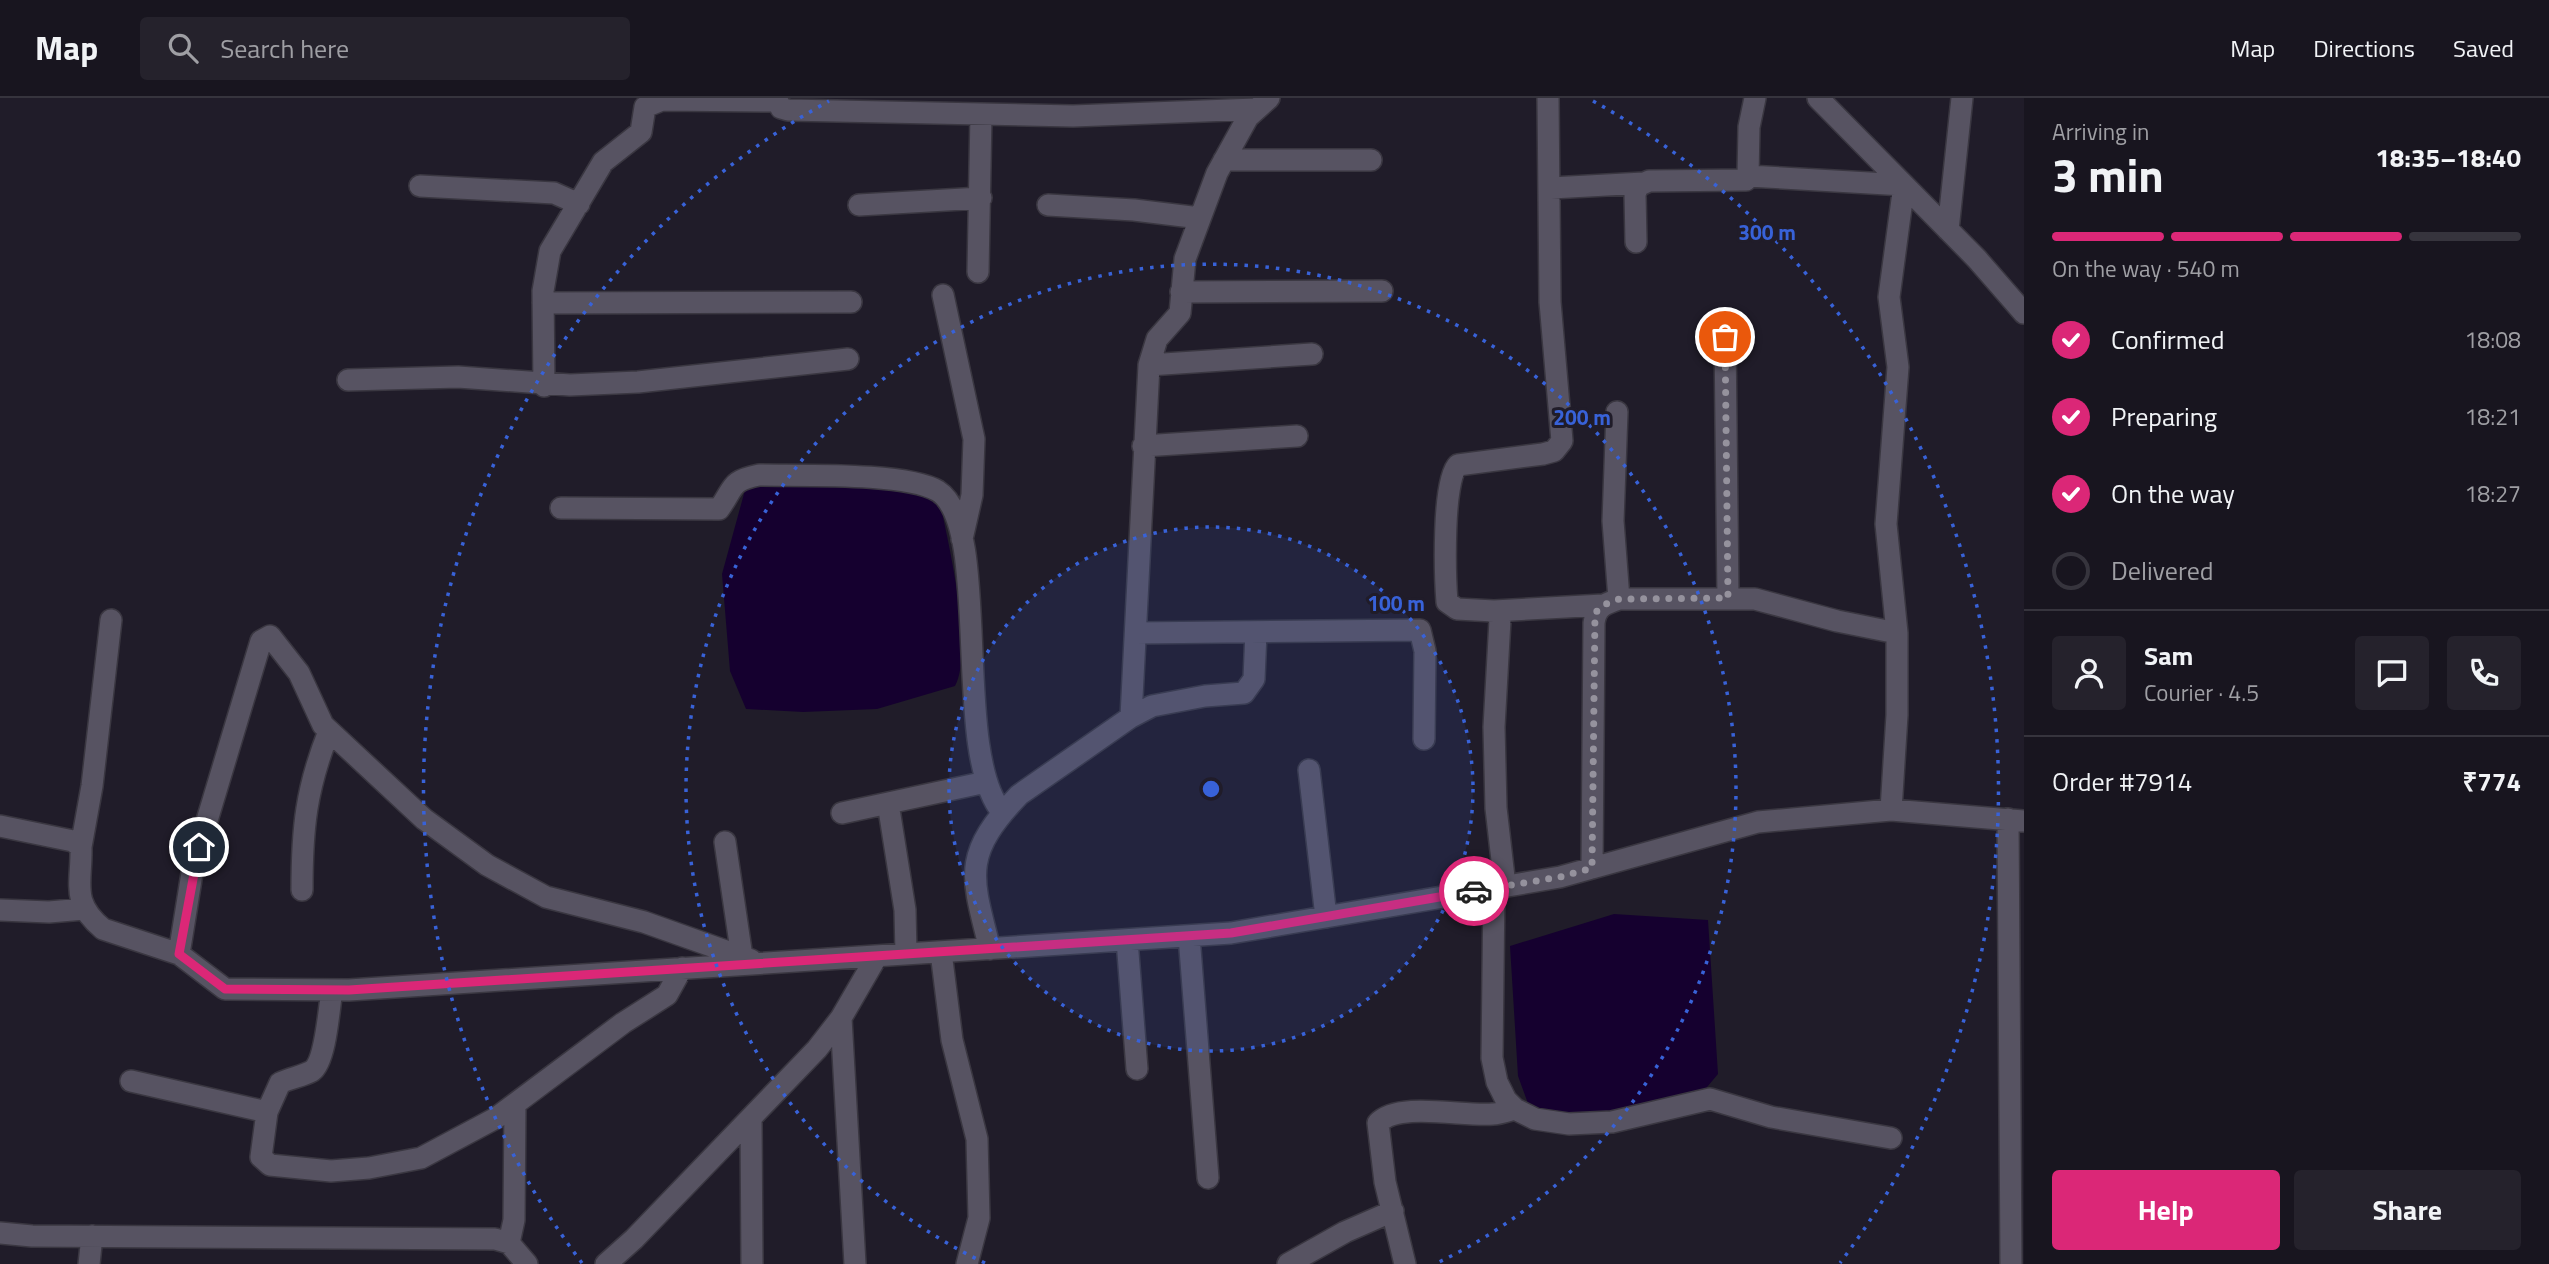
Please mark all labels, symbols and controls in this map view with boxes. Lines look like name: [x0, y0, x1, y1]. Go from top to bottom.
search box: [140, 17, 630, 80]
text: Map: [35, 23, 98, 73]
icon: search: [164, 29, 202, 67]
text: Search here: [220, 29, 349, 68]
text: Map: [2230, 30, 2275, 66]
text: Directions: [2313, 30, 2415, 66]
text: Saved: [2453, 30, 2514, 66]
text: Arriving in: [2052, 114, 2149, 149]
text: 18:35–18:40: [2375, 138, 2521, 177]
text: 3 min: [2052, 140, 2164, 210]
text: 300 m: [1738, 216, 1796, 248]
text: On the way · 540 m: [2052, 251, 2240, 286]
pin: [1695, 307, 1755, 367]
icon: bag: [1706, 318, 1744, 356]
text: Confirmed: [2111, 320, 2225, 359]
icon: check: [2052, 321, 2090, 359]
text: 18:08: [2464, 322, 2521, 357]
text: Preparing: [2111, 397, 2217, 436]
icon: check: [2052, 398, 2090, 436]
text: 18:21: [2464, 399, 2521, 434]
text: 200 m: [1553, 401, 1611, 433]
text: On the way: [2111, 474, 2235, 513]
icon: check: [2052, 475, 2090, 513]
text: 18:27: [2464, 476, 2521, 511]
text: Delivered: [2111, 551, 2214, 590]
text: 100 m: [1367, 587, 1425, 619]
button: person: [2052, 636, 2126, 710]
text: Sam: [2144, 636, 2193, 675]
button: chat: [2355, 636, 2429, 710]
button: phone: [2447, 636, 2521, 710]
text: Courier · 4.5: [2144, 675, 2259, 710]
text: Order #7914: [2052, 762, 2192, 801]
text: ₹774: [2462, 762, 2521, 801]
centre of rings: [1199, 777, 1223, 801]
pin: [169, 817, 229, 877]
icon: home: [180, 828, 218, 866]
courier: [1439, 856, 1509, 926]
icon: car: [1455, 872, 1493, 910]
button: Help: [2052, 1170, 2280, 1250]
button: Share: [2294, 1170, 2521, 1250]

